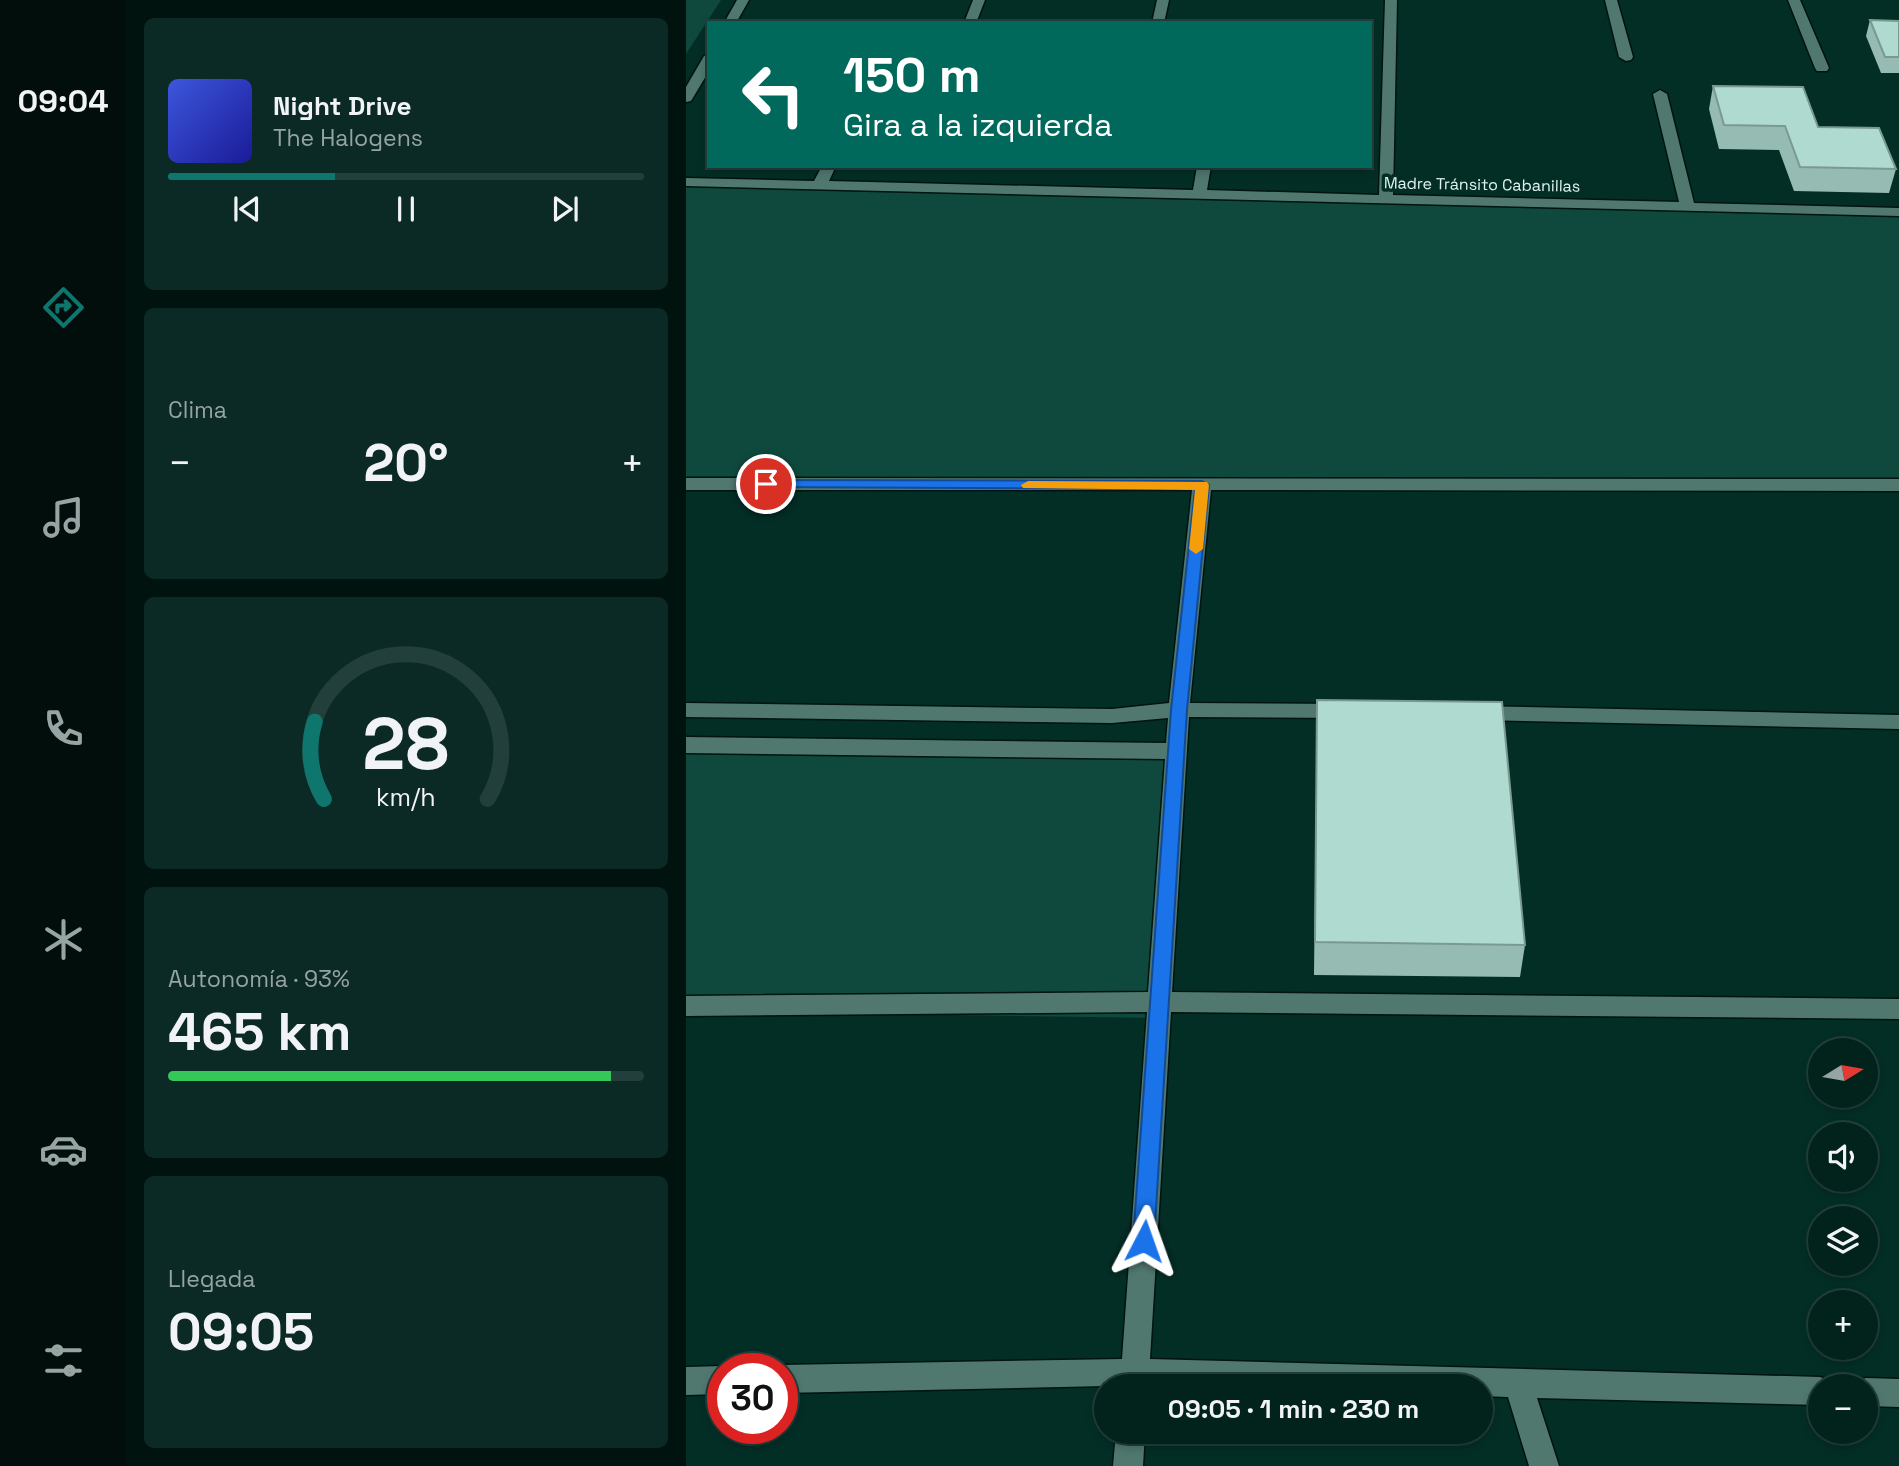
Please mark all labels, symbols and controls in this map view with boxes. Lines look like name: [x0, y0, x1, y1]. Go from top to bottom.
text: 150 m: [843, 44, 981, 106]
icon: left: [728, 49, 819, 140]
text: 09:04: [17, 81, 109, 121]
text: Night Drive: [273, 89, 411, 123]
text: Gira a la izquierda: [843, 105, 1113, 145]
text: The Halogens: [273, 123, 423, 153]
street label: Madre Tránsito Cabanillas: [1384, 172, 1580, 197]
icon: previous: [228, 190, 266, 228]
icon: pause: [387, 190, 425, 228]
icon: next: [546, 190, 584, 228]
icon: directions: [39, 283, 88, 332]
text: Clima: [168, 395, 227, 425]
text: 20°: [363, 430, 449, 496]
text: −: [168, 439, 192, 487]
text: +: [620, 439, 644, 487]
pin: [736, 454, 796, 514]
icon: arrive: [747, 465, 785, 503]
icon: music: [39, 493, 88, 542]
text: 28: [363, 697, 449, 790]
icon: phone: [39, 704, 88, 753]
text: km/h: [376, 781, 436, 813]
icon: climate: [39, 915, 88, 964]
text: Autonomía · 93%: [168, 964, 350, 994]
text: 465 km: [168, 999, 351, 1065]
north arrow: [1808, 1038, 1878, 1108]
map controls: [1808, 1038, 1878, 1444]
button: sound: [1808, 1122, 1878, 1192]
icon: car: [39, 1125, 88, 1174]
position arrow: [1107, 1204, 1181, 1278]
button: layers: [1808, 1206, 1878, 1276]
text: Llegada: [168, 1264, 256, 1294]
button: +: [1808, 1290, 1878, 1360]
text: 09:05: [168, 1299, 314, 1365]
icon: filters: [39, 1336, 88, 1385]
speed limit sign: 30: [707, 1353, 798, 1444]
button: −: [1808, 1374, 1878, 1444]
text: 09:05 · 1 min · 230 m: [1168, 1392, 1419, 1426]

